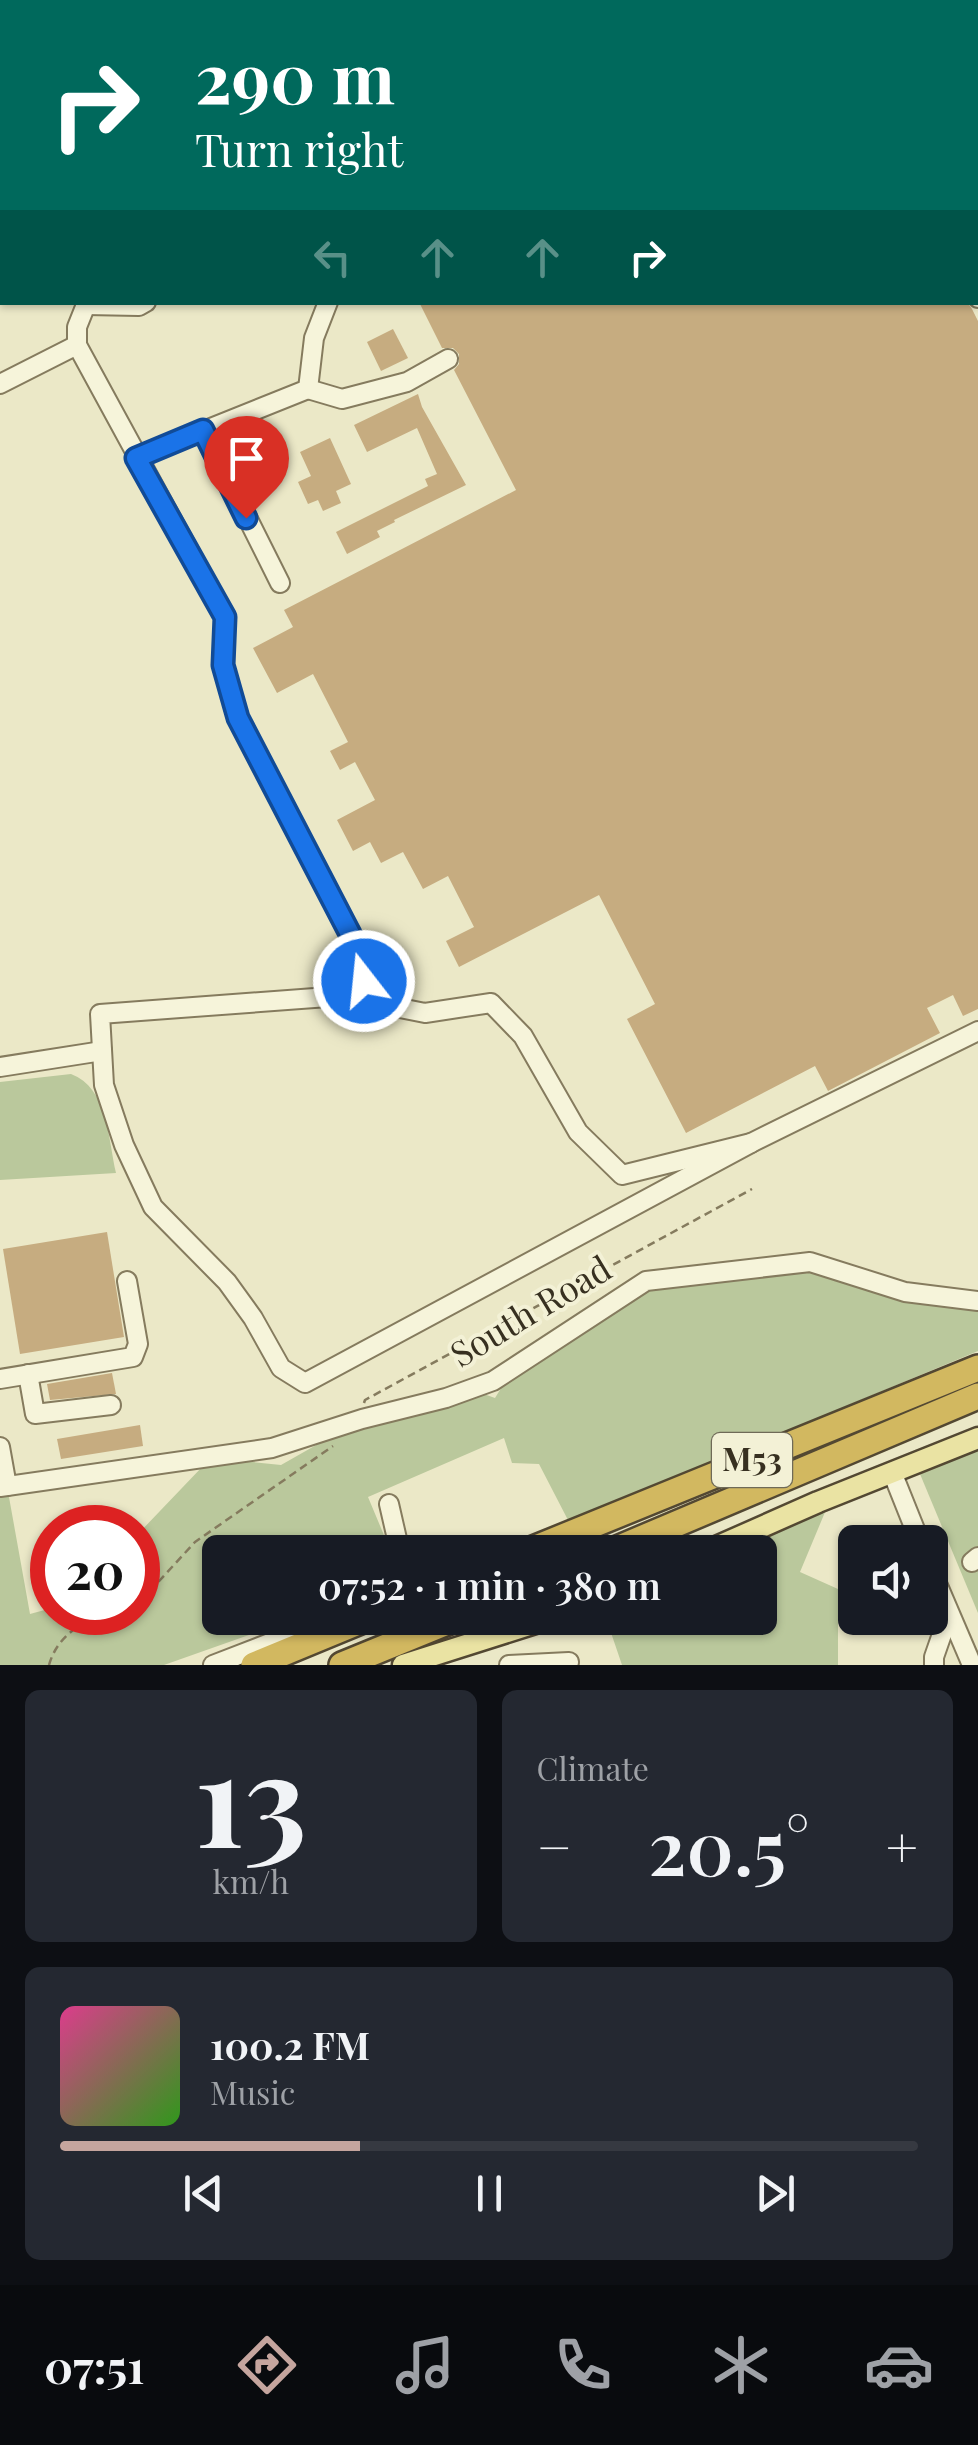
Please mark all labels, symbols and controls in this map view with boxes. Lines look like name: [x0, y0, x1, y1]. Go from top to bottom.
text: 290 m: [195, 28, 395, 122]
icon: right: [30, 40, 160, 170]
text: Turn right: [195, 118, 403, 178]
icon: left: [305, 230, 360, 285]
icon: ahead: [410, 230, 465, 285]
icon: ahead: [515, 230, 570, 285]
icon: right: [620, 230, 675, 285]
pin: [204, 416, 289, 519]
icon: arrive: [219, 431, 274, 486]
position arrow: [312, 929, 416, 1033]
street label: South Road: [441, 1243, 619, 1376]
road number: M53: [712, 1433, 792, 1487]
speed limit sign: 20: [30, 1505, 160, 1635]
map controls: [838, 1525, 948, 1635]
button: sound: [838, 1525, 948, 1635]
text: 07:52 · 1 min · 380 m: [318, 1559, 661, 1610]
text: 13: [195, 1707, 307, 1881]
text: Climate: [537, 1746, 649, 1789]
text: 20.5°: [648, 1795, 810, 1895]
text: −: [537, 1808, 572, 1882]
text: +: [886, 1808, 918, 1882]
text: km/h: [212, 1859, 289, 1902]
text: 100.2 FM: [210, 2019, 370, 2070]
text: Music: [210, 2070, 295, 2113]
icon: previous: [176, 2166, 231, 2221]
icon: pause: [462, 2166, 517, 2221]
icon: next: [748, 2166, 803, 2221]
icon: directions: [232, 2330, 302, 2400]
icon: music: [390, 2330, 460, 2400]
icon: phone: [548, 2330, 618, 2400]
icon: climate: [706, 2330, 776, 2400]
icon: car: [864, 2330, 934, 2400]
text: 07:51: [44, 2335, 144, 2395]

